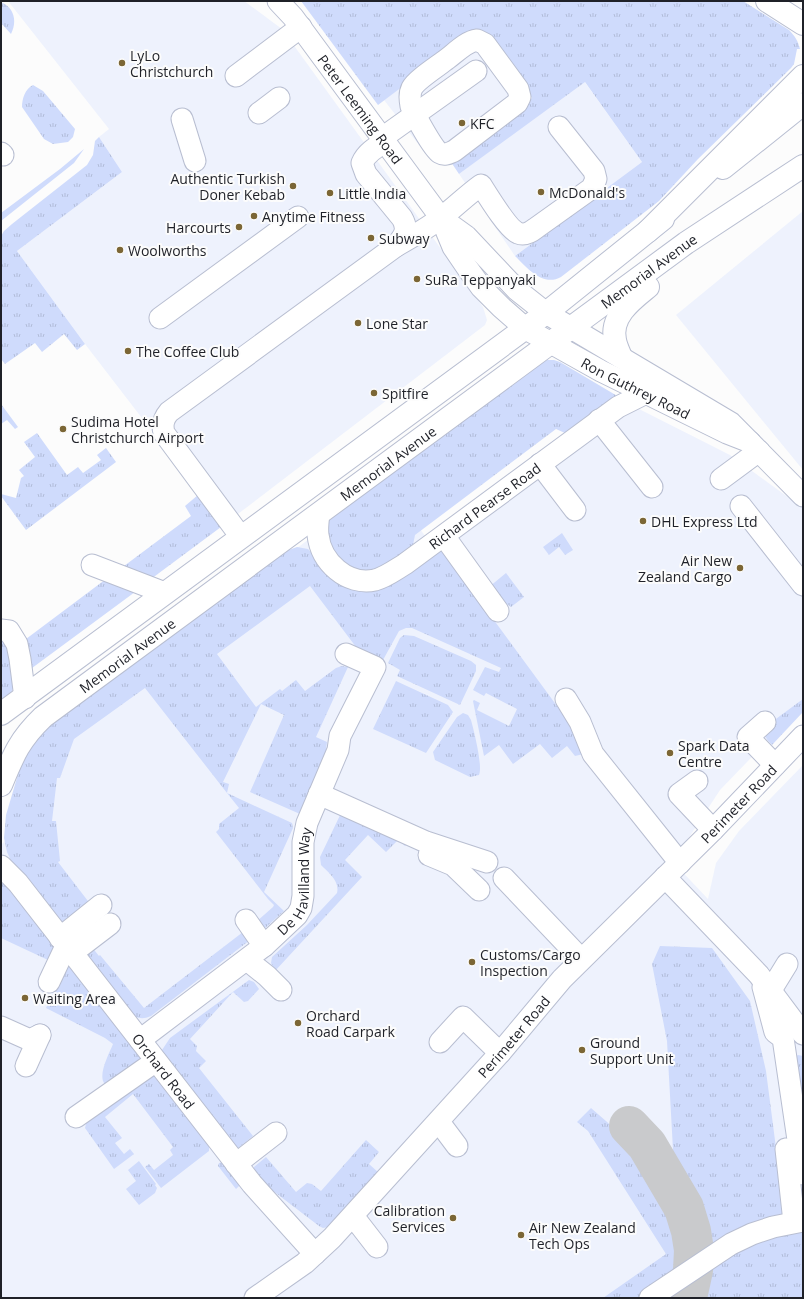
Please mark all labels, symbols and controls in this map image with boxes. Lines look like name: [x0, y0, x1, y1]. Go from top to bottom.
place label: LyLo Christchurch: [130, 46, 213, 81]
street label: Peter Leeming Road: [314, 50, 407, 167]
marker: LyLo Christchurch: [117, 58, 127, 68]
place label: KFC: [470, 114, 495, 133]
marker: KFC: [457, 118, 467, 128]
place label: Authentic Turkish Doner Kebab: [171, 169, 285, 204]
marker: Authentic Turkish Doner Kebab: [288, 181, 298, 191]
place label: McDonald's: [549, 183, 625, 202]
place label: Little India: [338, 184, 406, 203]
marker: McDonald's: [536, 187, 546, 197]
marker: Little India: [325, 188, 335, 198]
place label: Anytime Fitness: [262, 207, 365, 226]
marker: Anytime Fitness: [249, 211, 259, 221]
place label: Harcourts: [166, 218, 231, 237]
marker: Harcourts: [234, 222, 244, 232]
place label: Subway: [379, 229, 430, 248]
street label: Memorial Avenue: [597, 229, 700, 312]
marker: Subway: [366, 233, 376, 243]
place label: Woolworths: [128, 241, 207, 260]
marker: Woolworths: [115, 245, 125, 255]
place label: SuRa Teppanyaki: [425, 270, 536, 289]
marker: SuRa Teppanyaki: [412, 274, 422, 284]
place label: Lone Star: [366, 314, 428, 333]
marker: Lone Star: [353, 318, 363, 328]
place label: The Coffee Club: [136, 342, 239, 361]
marker: The Coffee Club: [123, 346, 133, 356]
street label: Ron Guthrey Road: [578, 352, 693, 423]
place label: Spitfire: [382, 384, 429, 403]
marker: Spitfire: [369, 388, 379, 398]
place label: Sudima Hotel Christchurch Airport: [71, 412, 204, 447]
street label: Memorial Avenue: [336, 421, 440, 505]
marker: Sudima Hotel Christchurch Airport: [58, 424, 68, 434]
street label: Richard Pearse Road: [425, 458, 544, 553]
place label: DHL Express Ltd: [651, 512, 758, 531]
marker: DHL Express Ltd: [638, 516, 648, 526]
place label: Air New Zealand Cargo: [638, 551, 732, 586]
marker: Air New Zealand Cargo: [735, 563, 745, 573]
street label: Memorial Avenue: [75, 613, 179, 697]
place label: Spark Data Centre: [678, 736, 749, 771]
marker: Spark Data Centre: [665, 748, 675, 758]
street label: Perimeter Road: [696, 760, 780, 847]
street label: De Havilland Way: [272, 825, 316, 939]
place label: Customs/Cargo Inspection: [480, 945, 581, 980]
marker: Customs/Cargo Inspection: [467, 957, 477, 967]
place label: Waiting Area: [33, 989, 116, 1008]
street label: Perimeter Road: [473, 991, 554, 1081]
marker: Waiting Area: [20, 993, 30, 1003]
place label: Orchard Road Carpark: [306, 1006, 395, 1041]
marker: Orchard Road Carpark: [293, 1018, 303, 1028]
street label: Orchard Road: [129, 1029, 200, 1113]
place label: Ground Support Unit: [590, 1033, 673, 1068]
marker: Ground Support Unit: [577, 1045, 587, 1055]
place label: Calibration Services: [374, 1201, 445, 1236]
marker: Calibration Services: [448, 1213, 458, 1223]
place label: Air New Zealand Tech Ops: [529, 1218, 636, 1253]
marker: Air New Zealand Tech Ops: [516, 1230, 526, 1240]

